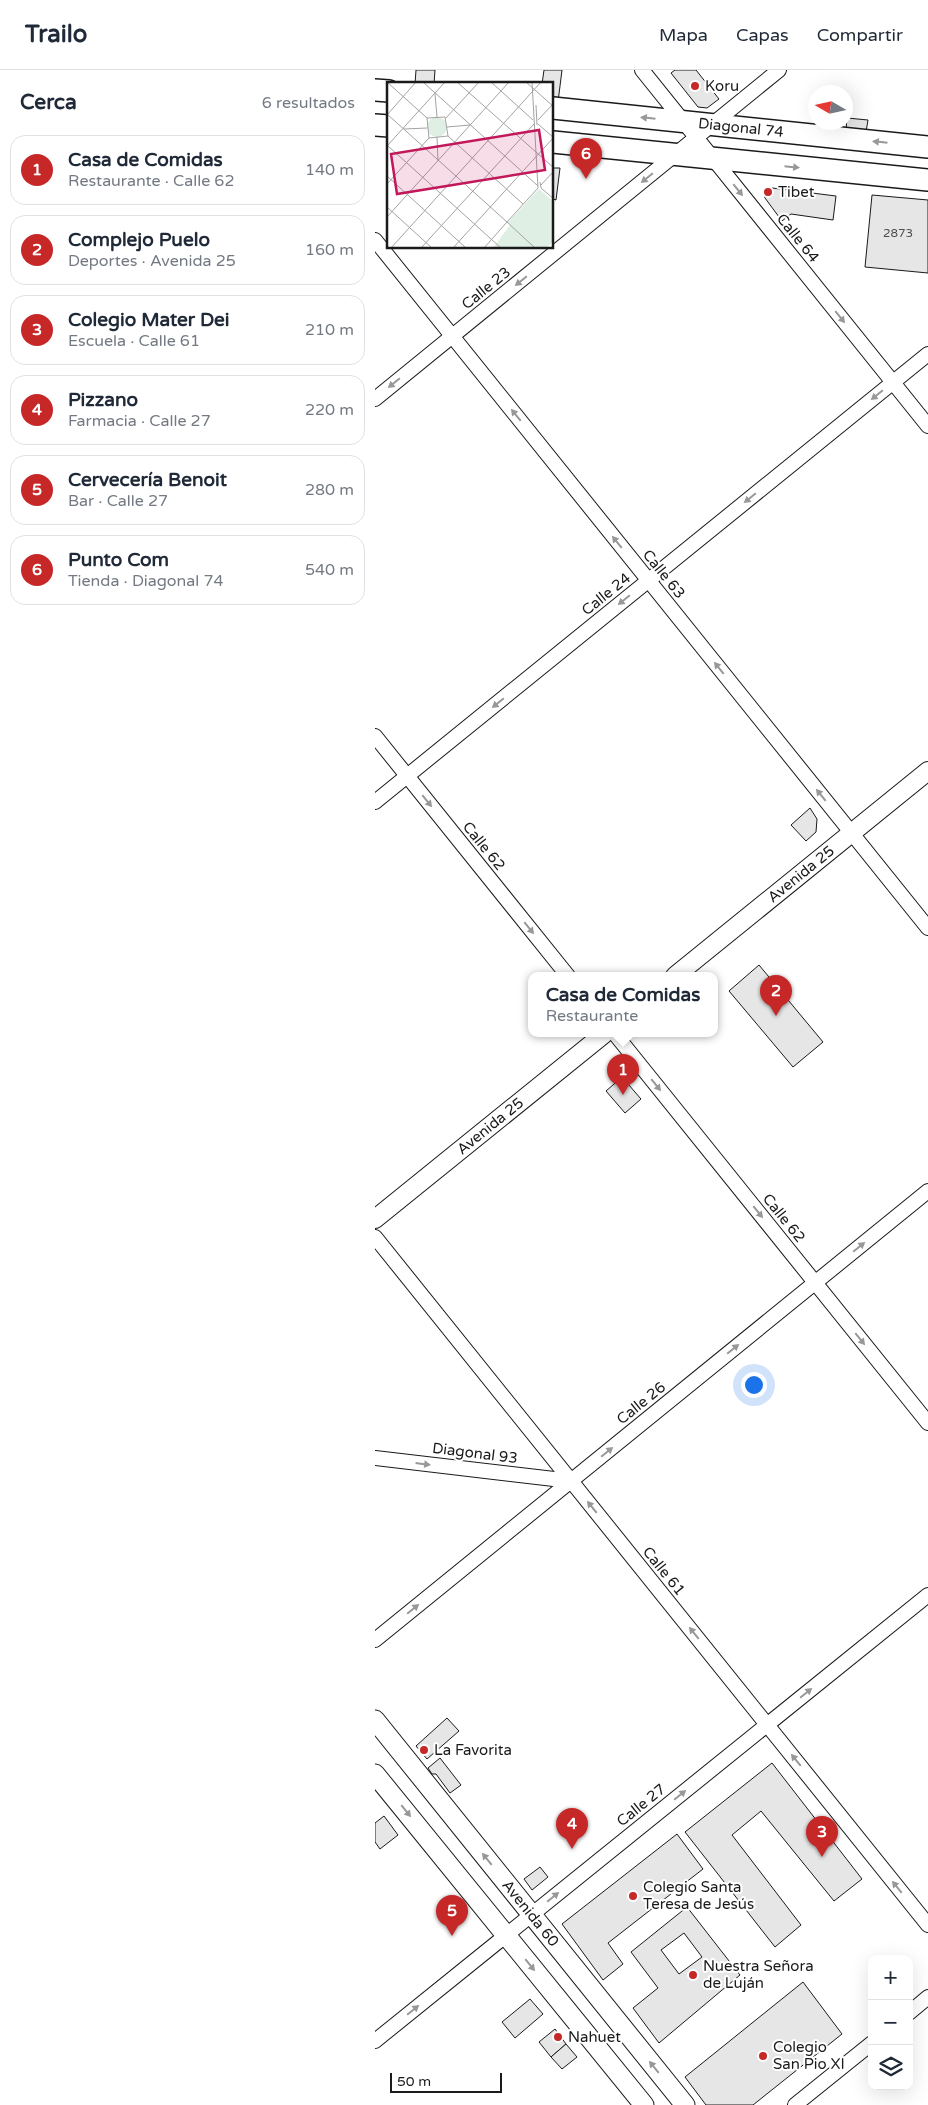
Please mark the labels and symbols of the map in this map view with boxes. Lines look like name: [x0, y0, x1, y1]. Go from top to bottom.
place label: Koru: [705, 77, 739, 95]
marker: Koru: [689, 80, 701, 92]
inset map: [387, 82, 554, 249]
north arrow: [808, 85, 853, 130]
one-way arrow: [640, 114, 656, 122]
street label: Diagonal 74: [697, 114, 785, 141]
one-way arrow: [871, 137, 887, 145]
pin: 6: [570, 138, 602, 179]
one-way arrow: [785, 163, 801, 171]
one-way arrow: [640, 173, 653, 184]
one-way arrow: [733, 183, 744, 196]
place label: Tibet: [778, 183, 815, 201]
marker: Tibet: [762, 186, 774, 198]
street label: Calle 64: [773, 210, 823, 266]
house number: 2873: [883, 226, 913, 240]
street label: Calle 23: [458, 263, 514, 313]
one-way arrow: [514, 275, 527, 286]
one-way arrow: [834, 310, 845, 323]
one-way arrow: [388, 378, 401, 389]
one-way arrow: [870, 390, 883, 401]
one-way arrow: [510, 409, 521, 422]
one-way arrow: [744, 492, 757, 503]
one-way arrow: [612, 535, 623, 548]
street label: Calle 63: [639, 546, 689, 602]
street label: Calle 24: [578, 569, 634, 619]
one-way arrow: [618, 595, 631, 606]
one-way arrow: [714, 662, 725, 675]
one-way arrow: [492, 697, 505, 708]
one-way arrow: [815, 789, 826, 802]
one-way arrow: [422, 794, 433, 807]
street label: Calle 62: [459, 818, 509, 874]
street label: Avenida 25: [764, 842, 838, 906]
one-way arrow: [524, 921, 535, 934]
pin: 2: [760, 975, 792, 1016]
pin: 1: [607, 1054, 639, 1095]
one-way arrow: [651, 1079, 662, 1092]
street label: Avenida 25: [453, 1094, 527, 1158]
street label: Calle 62: [759, 1190, 809, 1246]
one-way arrow: [753, 1205, 764, 1218]
one-way arrow: [853, 1241, 866, 1252]
one-way arrow: [854, 1332, 865, 1345]
one-way arrow: [726, 1344, 739, 1355]
your location: [741, 1372, 767, 1398]
street label: Calle 26: [613, 1378, 669, 1428]
street label: Diagonal 93: [431, 1439, 519, 1467]
one-way arrow: [600, 1446, 613, 1457]
one-way arrow: [416, 1460, 432, 1468]
one-way arrow: [586, 1501, 597, 1514]
street label: Calle 61: [639, 1543, 689, 1599]
one-way arrow: [406, 1604, 419, 1615]
one-way arrow: [688, 1627, 699, 1640]
one-way arrow: [799, 1688, 812, 1699]
place label: La Favorita: [434, 1741, 512, 1759]
marker: La Favorita: [418, 1744, 430, 1756]
one-way arrow: [790, 1754, 801, 1767]
street label: Calle 27: [613, 1780, 669, 1830]
one-way arrow: [673, 1790, 686, 1801]
one-way arrow: [400, 1805, 411, 1818]
pin: 4: [556, 1808, 588, 1849]
pin: 3: [806, 1816, 838, 1857]
one-way arrow: [481, 1852, 492, 1865]
street label: Avenida 60: [498, 1876, 563, 1950]
place label: Colegio Santa Teresa de Jesús: [643, 1878, 754, 1913]
one-way arrow: [892, 1880, 903, 1893]
marker: Colegio Santa Teresa de Jesús: [627, 1890, 639, 1902]
one-way arrow: [546, 1892, 559, 1903]
pin: 5: [436, 1895, 468, 1936]
place label: Nuestra Señora de Luján: [703, 1957, 814, 1992]
one-way arrow: [525, 1958, 536, 1971]
marker: Nuestra Señora de Luján: [687, 1969, 699, 1981]
one-way arrow: [406, 2005, 419, 2016]
place label: Nahuet: [568, 2028, 621, 2046]
marker: Nahuet: [552, 2031, 564, 2043]
place label: Colegio San Pio XI: [773, 2038, 845, 2073]
marker: Colegio San Pio XI: [757, 2050, 769, 2062]
one-way arrow: [649, 2061, 660, 2074]
scale bar: [390, 2070, 503, 2093]

